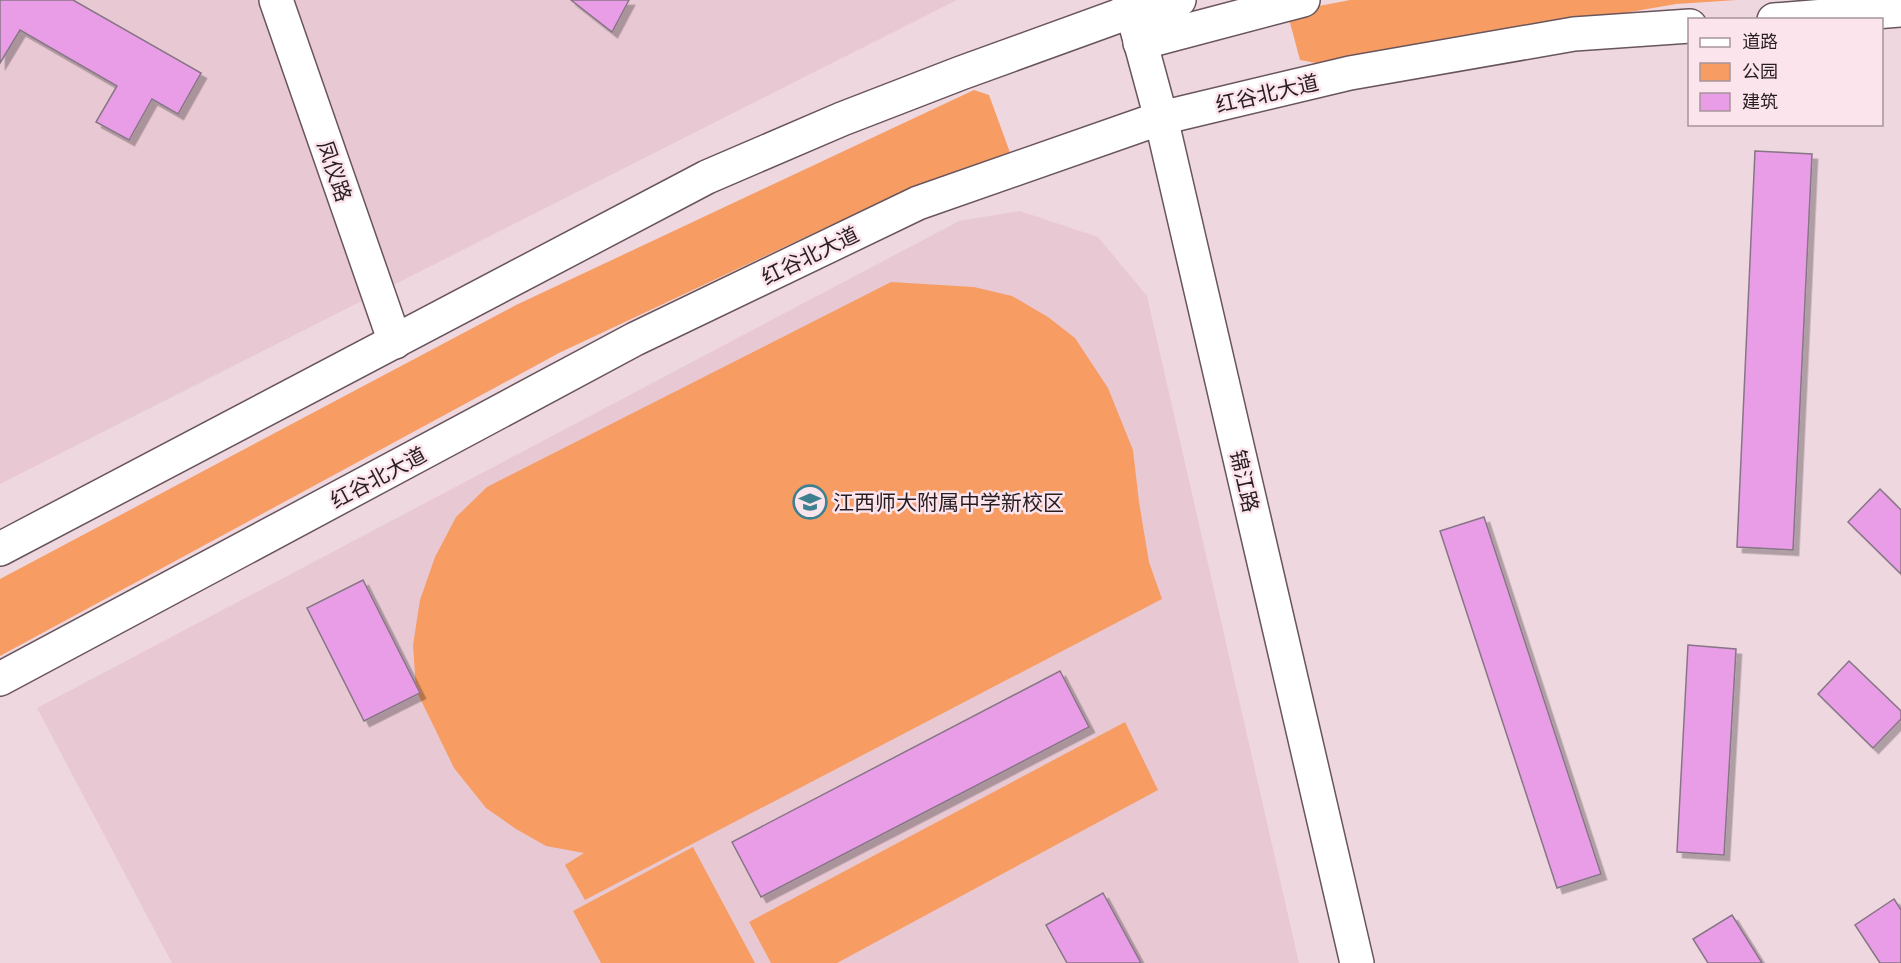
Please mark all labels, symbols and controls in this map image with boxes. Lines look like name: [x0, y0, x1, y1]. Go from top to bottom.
legend: [1688, 18, 1883, 126]
text: 道路: [1742, 30, 1778, 53]
text: 公园: [1742, 60, 1778, 83]
street label: 红谷北大道: [1213, 69, 1321, 117]
text: 建筑: [1742, 90, 1778, 113]
street label: 凤仪路: [312, 137, 358, 205]
street label: 红谷北大道: [757, 220, 863, 290]
street label: 红谷北大道: [326, 441, 430, 513]
street label: 锦江路: [1225, 447, 1265, 515]
school or university icon: 江西师大附属中学新校区: [792, 484, 828, 520]
place label: 江西师大附属中学新校区: [833, 489, 1064, 515]

